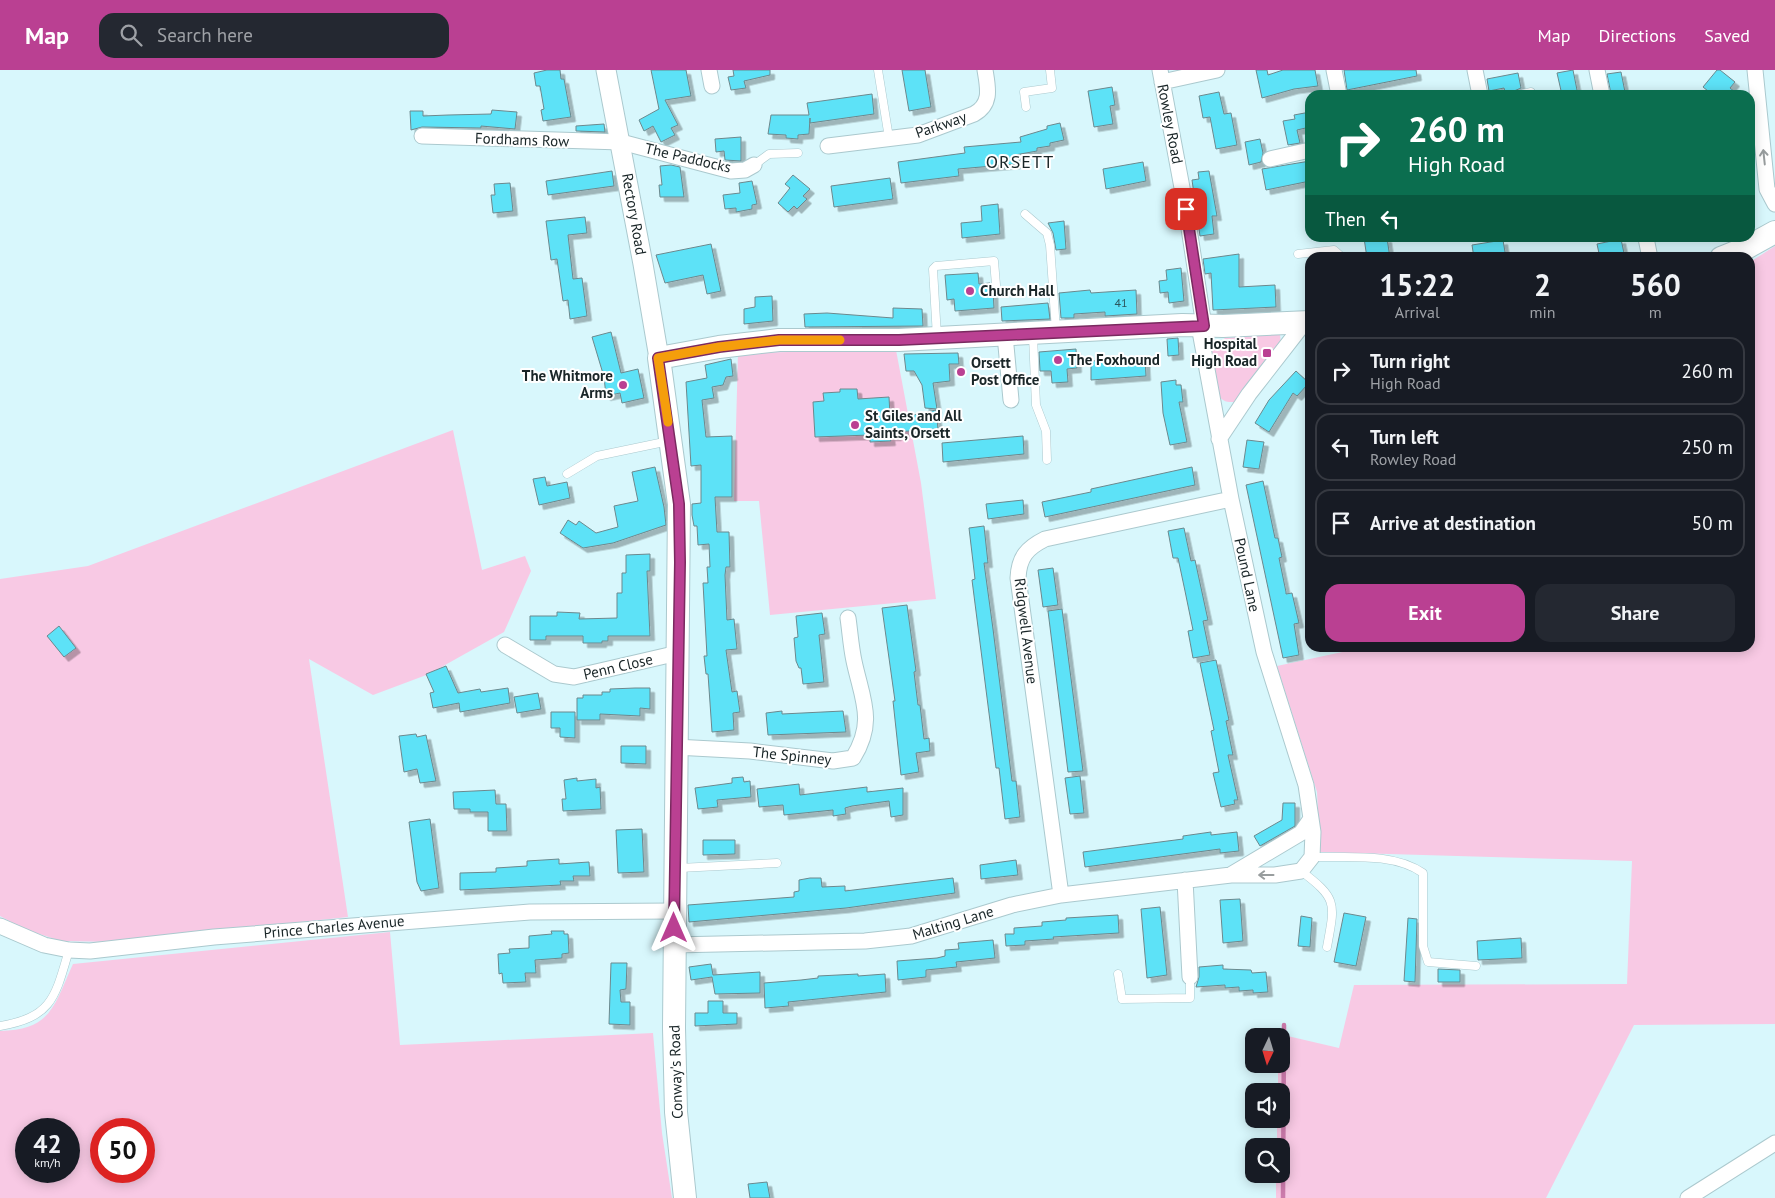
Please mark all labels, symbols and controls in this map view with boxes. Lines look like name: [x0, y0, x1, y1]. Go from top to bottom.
search box: [99, 13, 449, 58]
text: Map: [25, 20, 69, 51]
icon: search: [117, 21, 145, 49]
text: Search here: [157, 23, 253, 47]
text: Map: [1538, 24, 1570, 47]
text: Directions: [1598, 24, 1676, 47]
text: Saved: [1704, 24, 1750, 47]
street label: Rowley Road: [1153, 82, 1188, 165]
text: 260 m: [1408, 106, 1505, 152]
street label: Parkway: [913, 107, 969, 142]
icon: right: [1325, 110, 1390, 175]
street label: Fordhams Row: [475, 128, 569, 151]
street label: The Paddocks: [643, 138, 733, 177]
district label: ORSETT: [986, 150, 1054, 173]
text: High Road: [1408, 150, 1505, 178]
one-way arrow: [1759, 150, 1769, 166]
street label: Rectory Road: [618, 172, 651, 256]
pin: [1165, 188, 1207, 230]
icon: arrive: [1172, 195, 1200, 223]
icon: left: [1376, 205, 1404, 233]
text: Then: [1325, 207, 1366, 231]
text: 15:22: [1379, 265, 1455, 304]
text: 2: [1534, 265, 1551, 304]
text: 560: [1630, 265, 1681, 304]
place label: Church Hall: [980, 281, 1055, 300]
marker: Church Hall: [964, 285, 976, 297]
house number: 41: [1114, 295, 1128, 310]
text: Arrival: [1395, 302, 1440, 322]
text: min: [1530, 302, 1556, 322]
text: m: [1649, 302, 1662, 322]
place label: Hospital High Road: [1191, 334, 1258, 370]
marker: Hospital High Road: [1261, 347, 1273, 359]
text: Turn right: [1370, 349, 1450, 373]
place label: The Foxhound: [1068, 350, 1160, 369]
place label: Orsett Post Office: [971, 353, 1040, 389]
marker: The Foxhound: [1052, 354, 1064, 366]
icon: right: [1327, 357, 1355, 385]
text: 260 m: [1681, 359, 1733, 383]
place label: The Whitmore Arms: [522, 366, 613, 402]
marker: Orsett Post Office: [955, 366, 967, 378]
text: High Road: [1370, 373, 1441, 393]
marker: The Whitmore Arms: [617, 379, 629, 391]
place label: St Giles and All Saints, Orsett: [865, 406, 962, 442]
marker: St Giles and All Saints, Orsett: [849, 419, 861, 431]
text: Turn left: [1370, 425, 1439, 449]
icon: left: [1327, 433, 1355, 461]
text: 250 m: [1681, 435, 1733, 459]
text: Rowley Road: [1370, 449, 1456, 469]
icon: arrive: [1327, 509, 1355, 537]
text: Arrive at destination: [1370, 511, 1536, 535]
text: 50 m: [1692, 511, 1733, 535]
street label: Pound Lane: [1230, 536, 1265, 614]
street label: Ridgwell Avenue: [1011, 577, 1042, 685]
button: Exit: [1325, 584, 1525, 642]
button: Share: [1535, 584, 1735, 642]
street label: Penn Close: [581, 649, 655, 684]
street label: The Spinney: [752, 742, 832, 769]
one-way arrow: [1258, 870, 1274, 880]
position arrow: [647, 901, 699, 953]
street label: Malting Lane: [910, 901, 996, 944]
street label: Prince Charles Avenue: [263, 911, 405, 942]
street label: Conway's Road: [664, 1025, 687, 1119]
north arrow: [1245, 1028, 1290, 1072]
map controls: [1245, 1028, 1290, 1183]
button: sound: [1245, 1083, 1290, 1128]
speed limit sign: 50: [90, 1118, 155, 1183]
text: 42: [33, 1128, 62, 1160]
button: search: [1245, 1138, 1290, 1183]
text: km/h: [34, 1155, 61, 1170]

